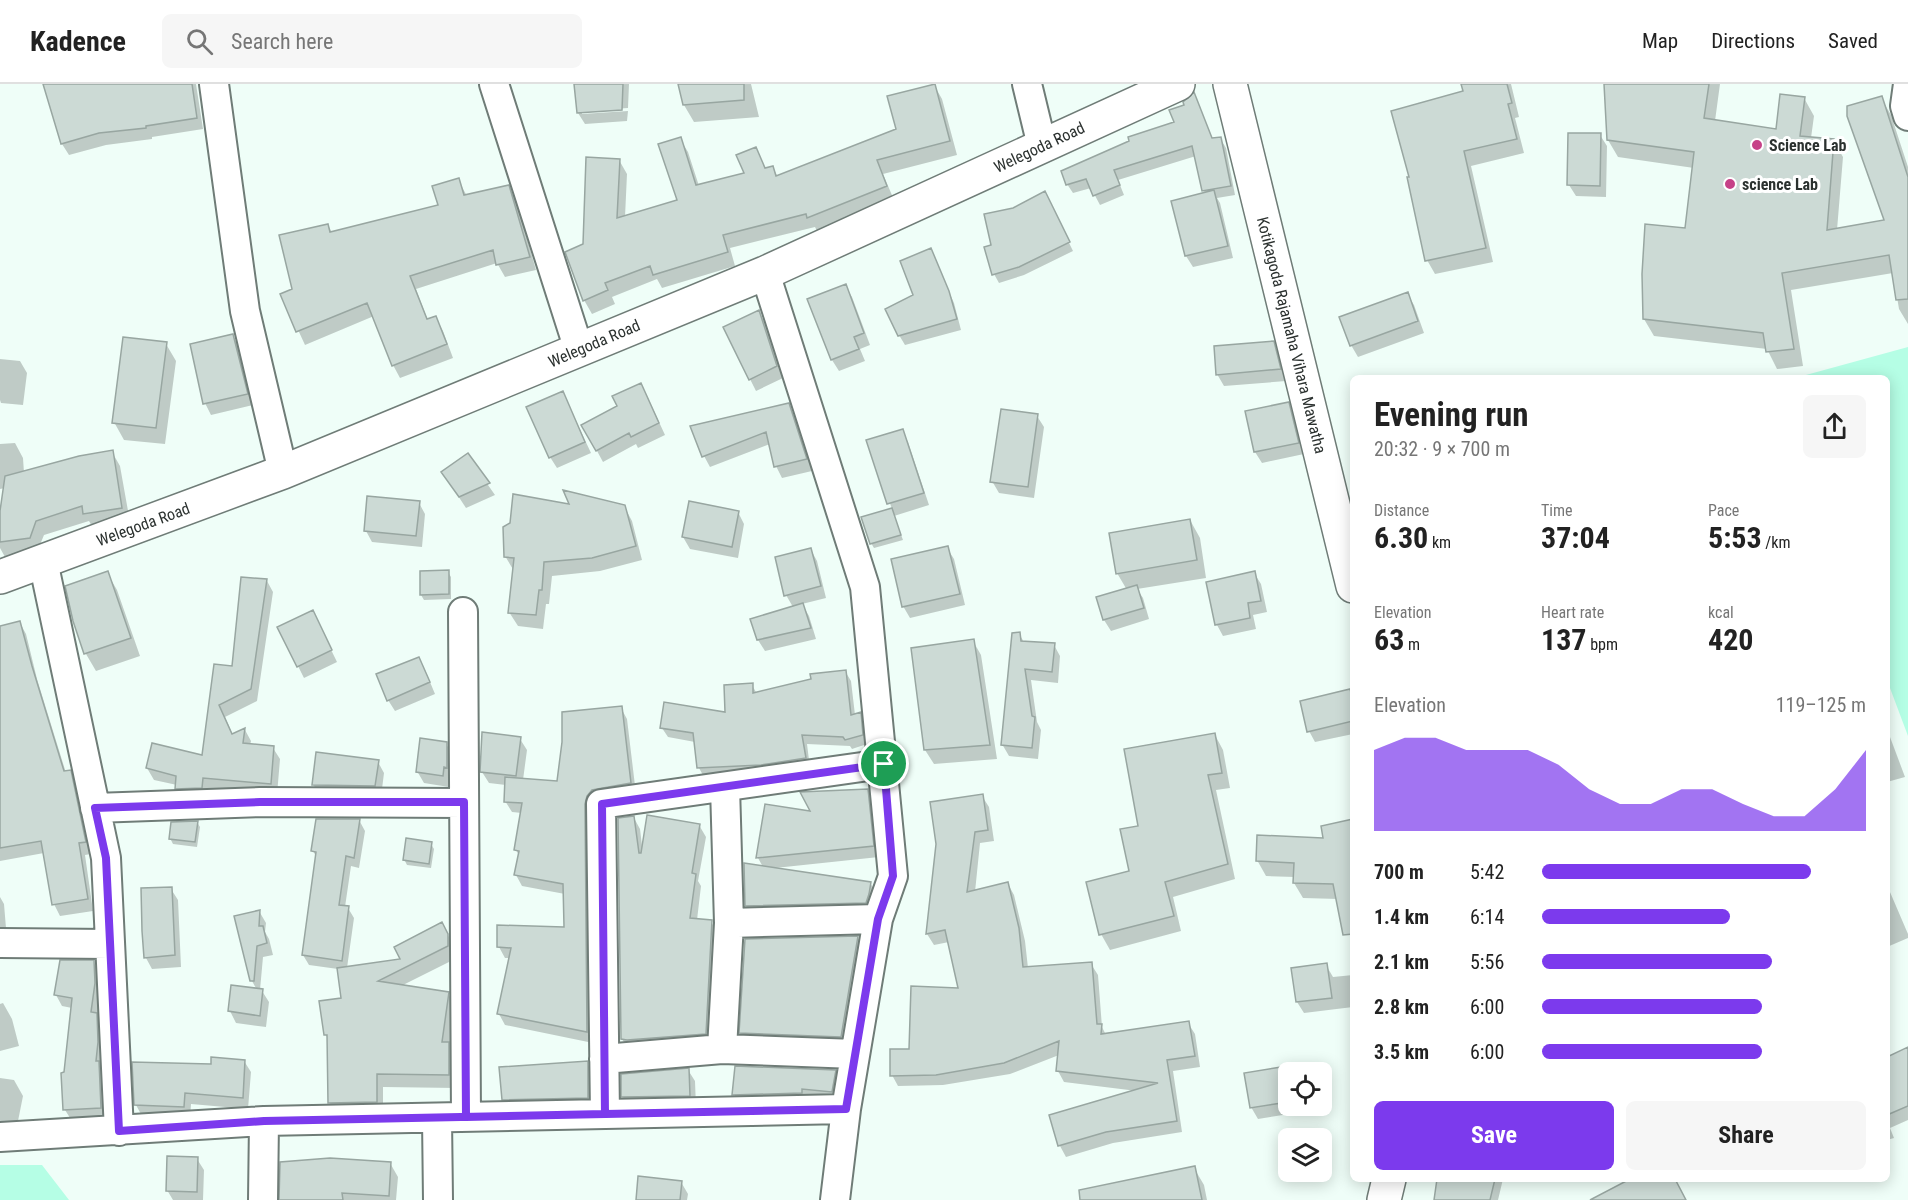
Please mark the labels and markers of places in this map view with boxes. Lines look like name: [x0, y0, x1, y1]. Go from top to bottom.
place label: Science Lab: [1769, 136, 1846, 155]
marker: Science Lab: [1750, 138, 1764, 152]
place label: science Lab: [1742, 175, 1818, 194]
marker: science Lab: [1723, 177, 1737, 191]
pin: [858, 738, 909, 789]

